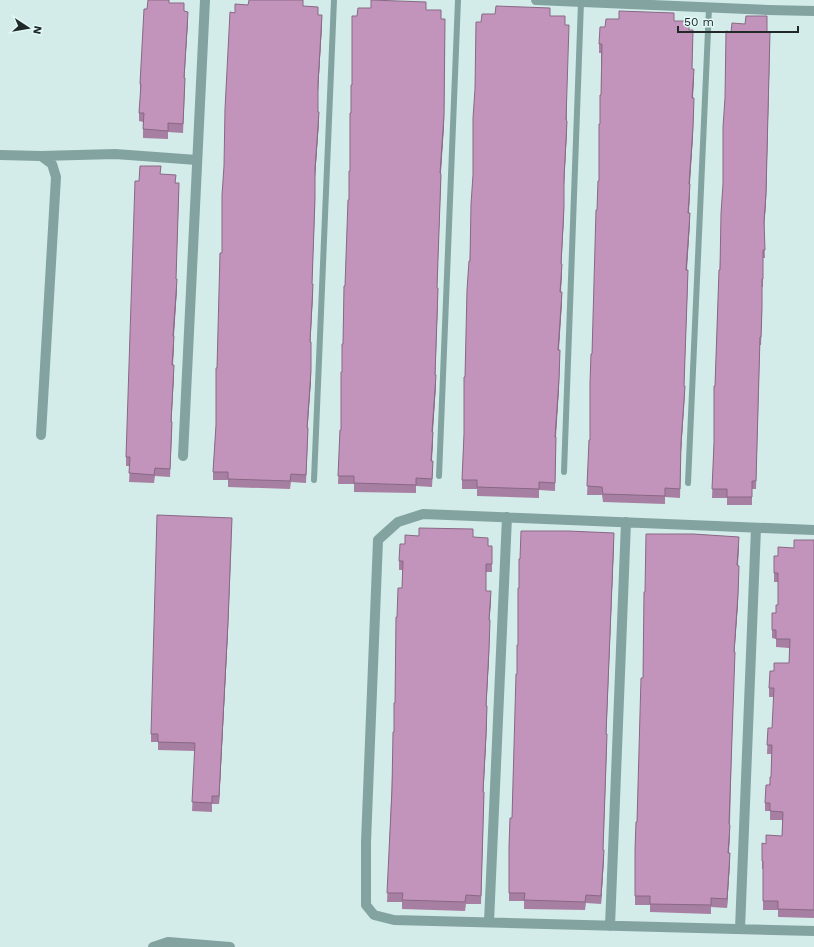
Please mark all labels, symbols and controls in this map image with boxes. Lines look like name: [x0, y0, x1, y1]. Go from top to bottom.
north arrow: [8, 8, 48, 48]
scale bar: [678, 8, 798, 34]
text: 50 m: [684, 15, 714, 29]
text: N: [30, 25, 44, 35]

